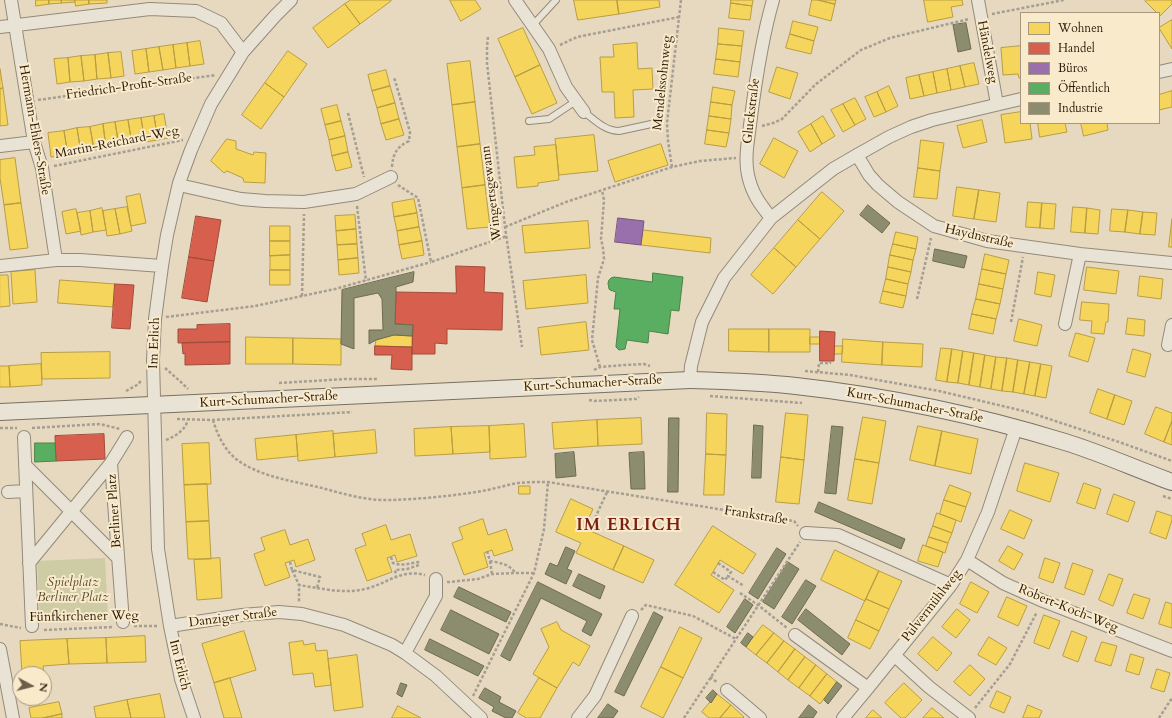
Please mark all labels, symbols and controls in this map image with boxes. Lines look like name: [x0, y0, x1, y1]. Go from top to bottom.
legend: [1020, 12, 1160, 124]
street label: Händelweg: [973, 19, 1001, 85]
text: Wohnen: [1058, 20, 1103, 36]
street label: Mendelssohnweg: [650, 35, 676, 131]
text: Handel: [1058, 40, 1095, 56]
text: Büros: [1058, 60, 1088, 76]
street label: Hermann-Ehlers-Straße: [15, 63, 53, 197]
street label: Friedrich-Profit-Straße: [65, 70, 193, 104]
street label: Gluckstraße: [740, 77, 764, 145]
text: Öffentlich: [1058, 80, 1110, 96]
text: Industrie: [1058, 100, 1103, 116]
street label: Martin-Reichard-Weg: [54, 123, 180, 163]
street label: Wingertsgewann: [478, 145, 506, 241]
street label: Haydnstraße: [943, 222, 1015, 252]
street label: Im Erlich: [146, 317, 164, 369]
street label: Kurt-Schumacher-Straße: [523, 373, 663, 395]
street label: Kurt-Schumacher-Straße: [845, 385, 985, 427]
street label: Kurt-Schumacher-Straße: [199, 389, 339, 411]
street label: Berliner Platz: [105, 473, 125, 549]
street label: Frankstraße: [723, 503, 789, 529]
district label: IM ERLICH: [576, 516, 682, 536]
street label: Pulvermühlweg: [899, 567, 965, 645]
park label: Spielplatz Berliner Platz: [37, 575, 109, 606]
street label: Robert-Koch-Weg: [1016, 582, 1120, 636]
street label: Danziger Straße: [188, 605, 278, 631]
street label: Fünfkirchener Weg: [29, 608, 139, 626]
street label: Im Erlich: [165, 638, 193, 692]
north arrow: [12, 666, 52, 706]
text: N: [35, 682, 51, 693]

